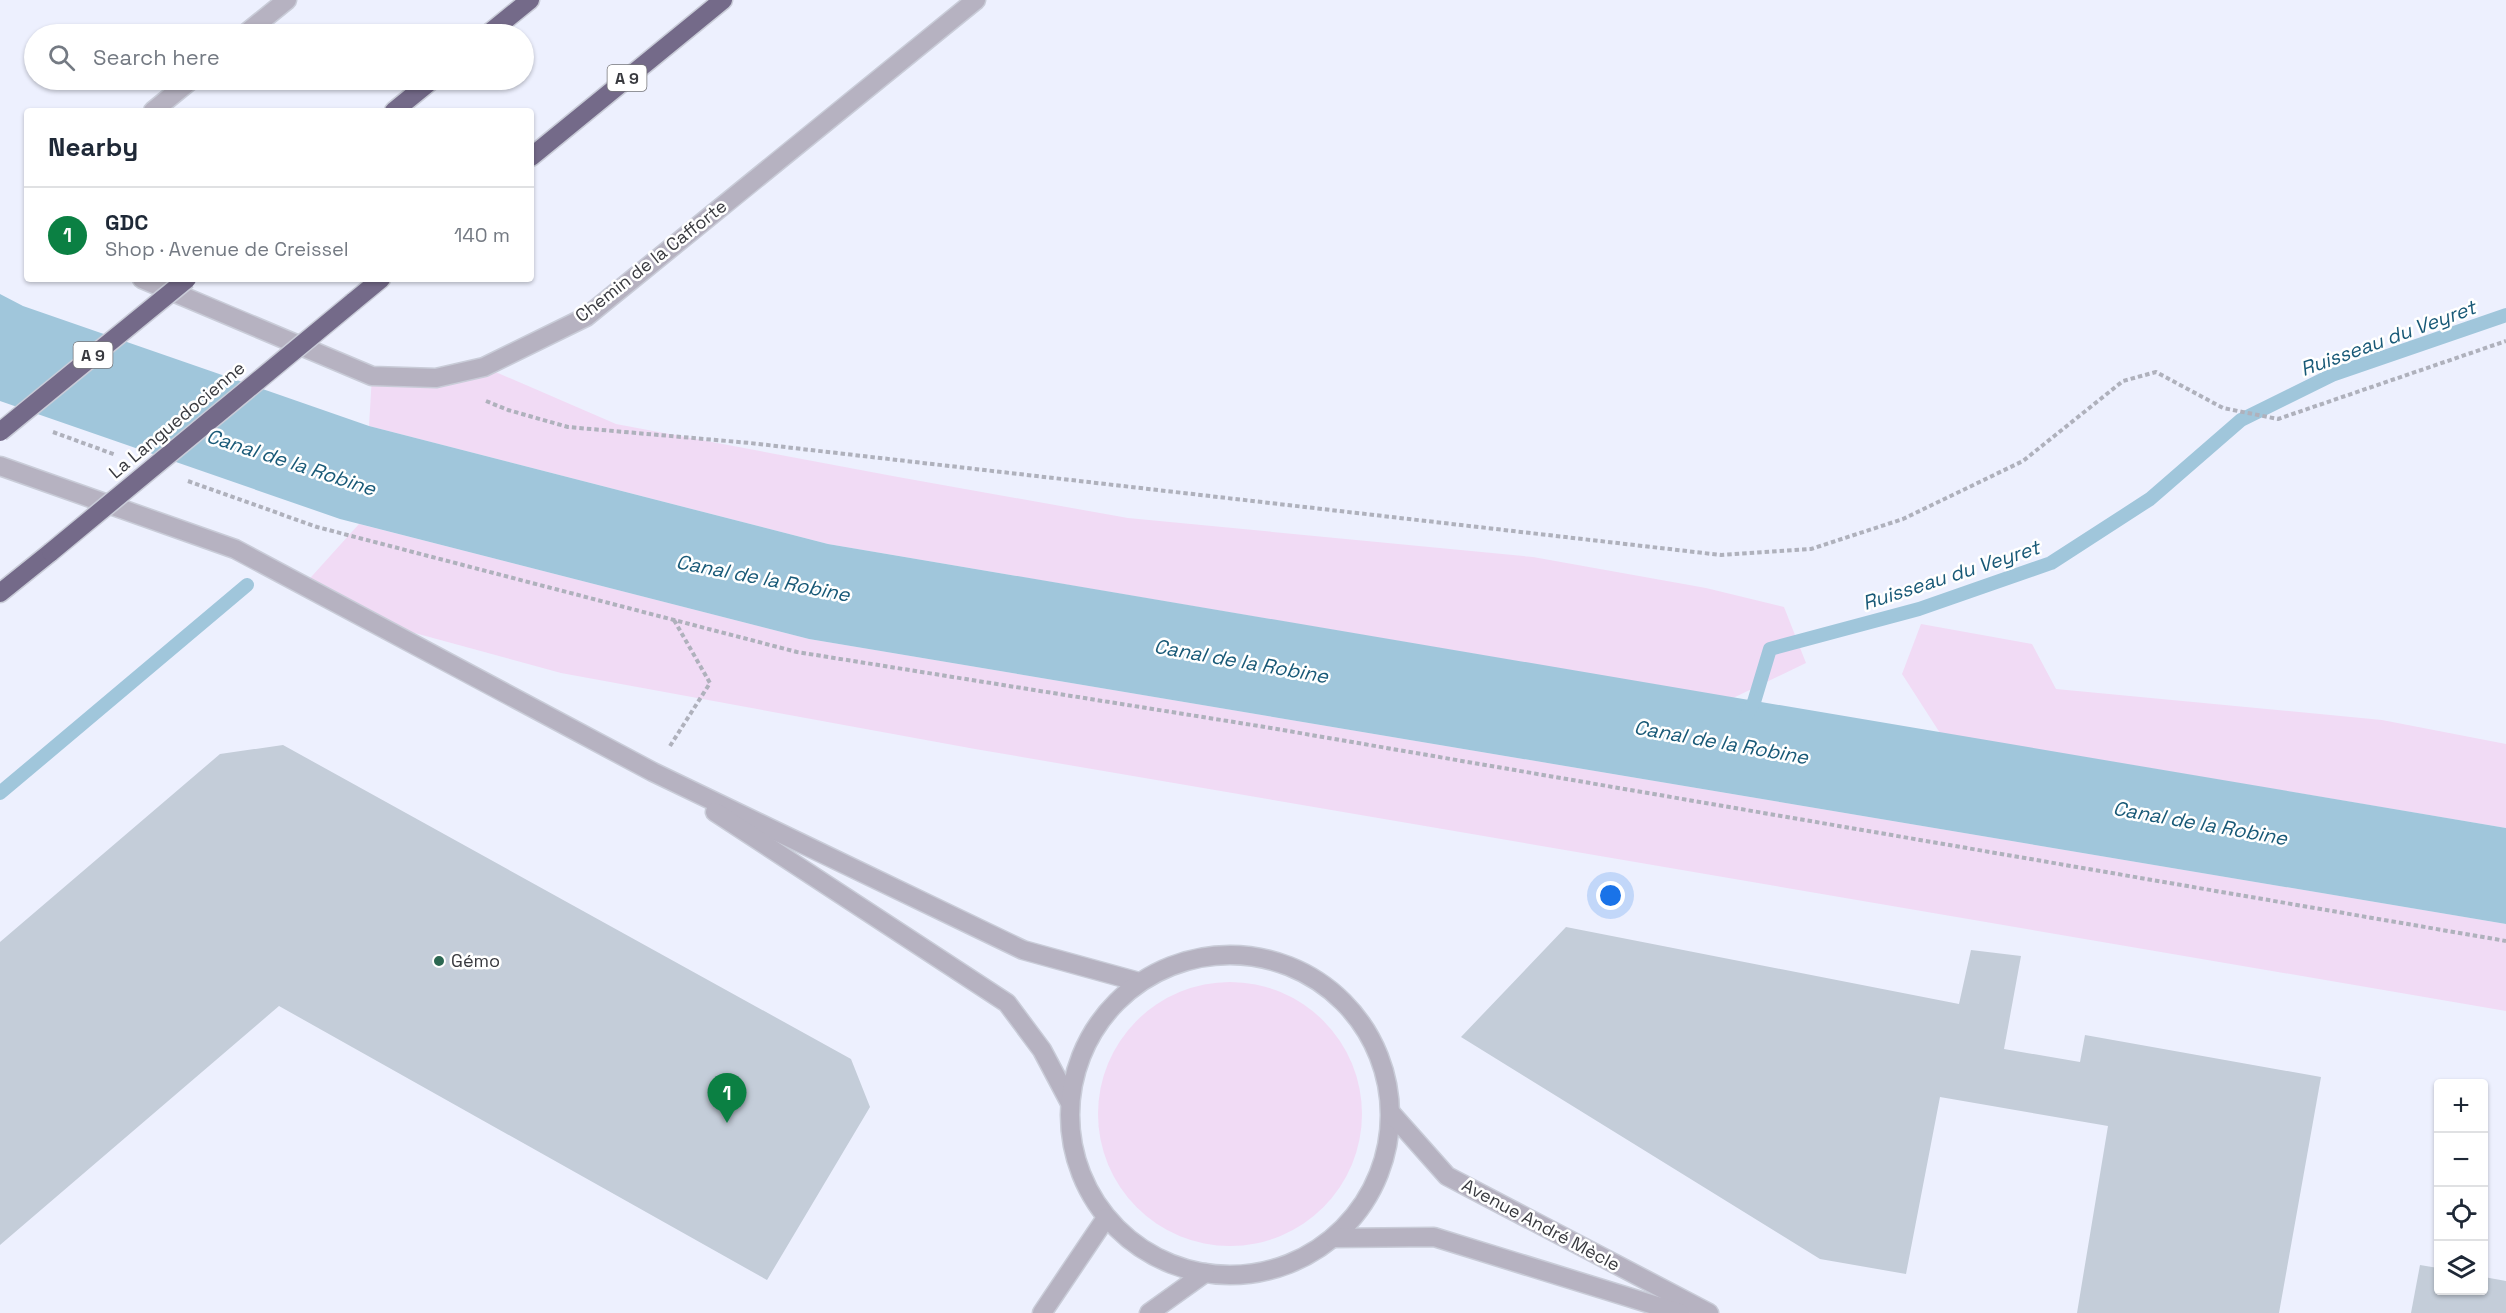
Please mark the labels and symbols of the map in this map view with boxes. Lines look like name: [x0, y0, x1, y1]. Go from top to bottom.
road number: A 9: [608, 65, 646, 91]
street label: Chemin de la Cafforte: [570, 194, 731, 327]
water label: Ruisseau du Veyret: [2297, 294, 2481, 382]
road number: A 9: [74, 342, 112, 368]
street label: La Languedocienne: [104, 356, 249, 483]
water label: Canal de la Robine: [203, 422, 380, 502]
water label: Ruisseau du Veyret: [1859, 534, 2045, 616]
water label: Canal de la Robine: [674, 548, 853, 608]
water label: Canal de la Robine: [1152, 633, 1331, 689]
water label: Canal de la Robine: [1632, 714, 1811, 770]
water label: Canal de la Robine: [2111, 795, 2290, 851]
your location: [1596, 881, 1625, 910]
place label: Gémo: [451, 949, 500, 972]
marker: Gémo: [432, 954, 446, 968]
pin: 1: [708, 1074, 746, 1123]
street label: Avenue André Mècle: [1458, 1173, 1624, 1276]

